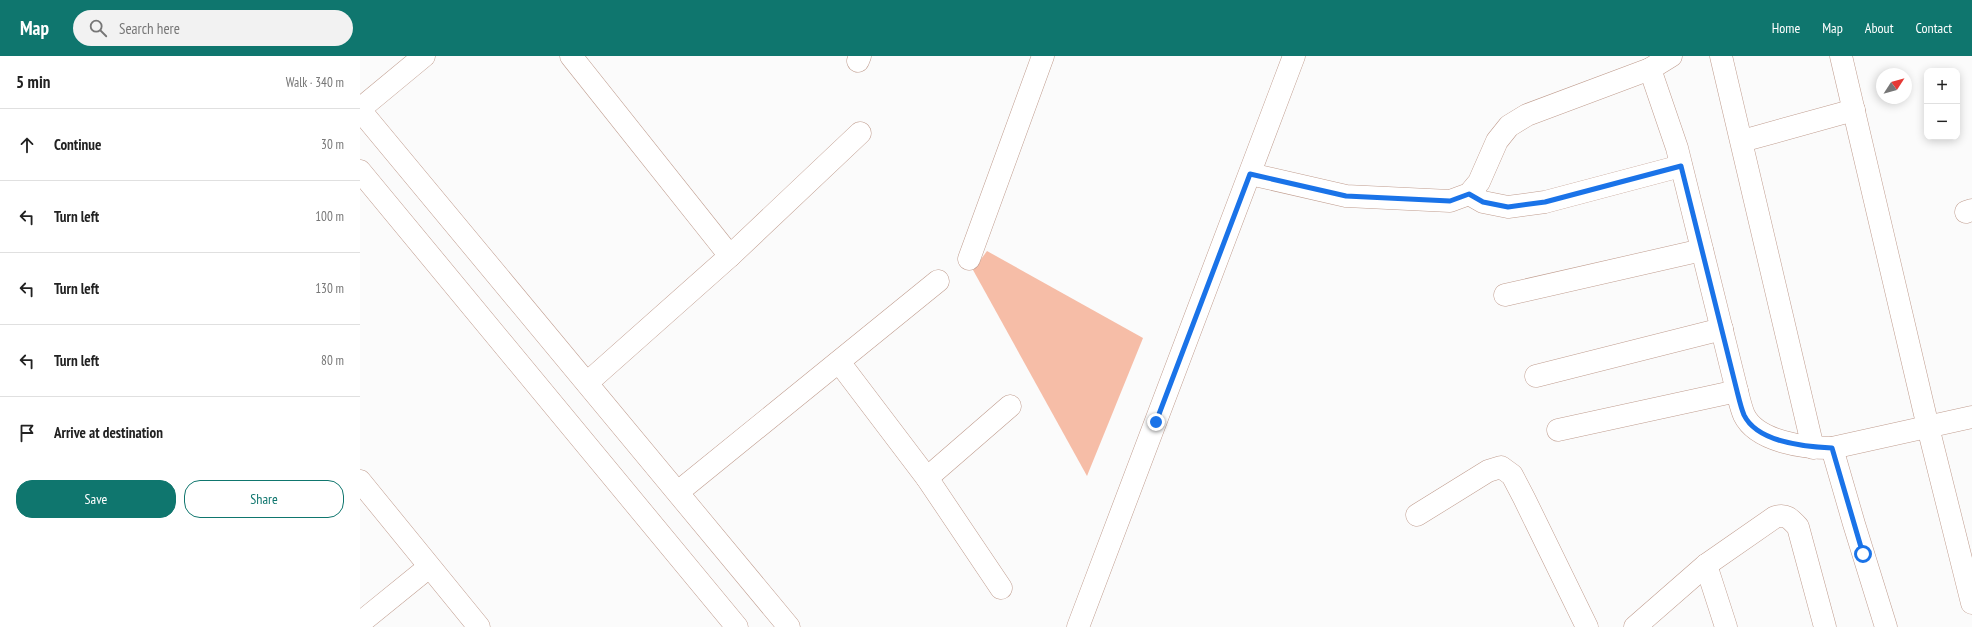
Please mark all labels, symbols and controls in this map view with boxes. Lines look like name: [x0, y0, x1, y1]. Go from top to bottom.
search box: [73, 10, 353, 46]
text: Map: [20, 16, 49, 40]
icon: search: [87, 17, 109, 39]
text: Search here: [119, 19, 180, 38]
text: Home: [1772, 19, 1800, 37]
text: Map: [1822, 19, 1843, 37]
text: About: [1865, 19, 1894, 37]
text: Contact: [1916, 19, 1952, 37]
north arrow: [1876, 68, 1912, 104]
map controls: [1924, 68, 1960, 140]
button: +: [1924, 68, 1960, 104]
text: 5 min: [16, 71, 50, 93]
text: Walk · 340 m: [286, 74, 344, 91]
button: −: [1924, 104, 1960, 140]
icon: ahead: [16, 134, 38, 156]
text: Continue: [54, 135, 101, 154]
text: 30 m: [321, 136, 344, 153]
icon: left: [16, 206, 38, 228]
text: Turn left: [54, 207, 99, 226]
text: 100 m: [315, 208, 344, 225]
icon: left: [16, 278, 38, 300]
text: Turn left: [54, 279, 99, 298]
text: 130 m: [315, 280, 344, 297]
icon: left: [16, 350, 38, 372]
text: Turn left: [54, 351, 99, 370]
text: 80 m: [321, 352, 344, 369]
route end: [1147, 413, 1165, 431]
icon: arrive: [16, 422, 38, 444]
text: Arrive at destination: [54, 423, 163, 442]
button: Save: [16, 480, 176, 518]
button: Share: [184, 480, 344, 518]
route start: [1854, 545, 1872, 563]

